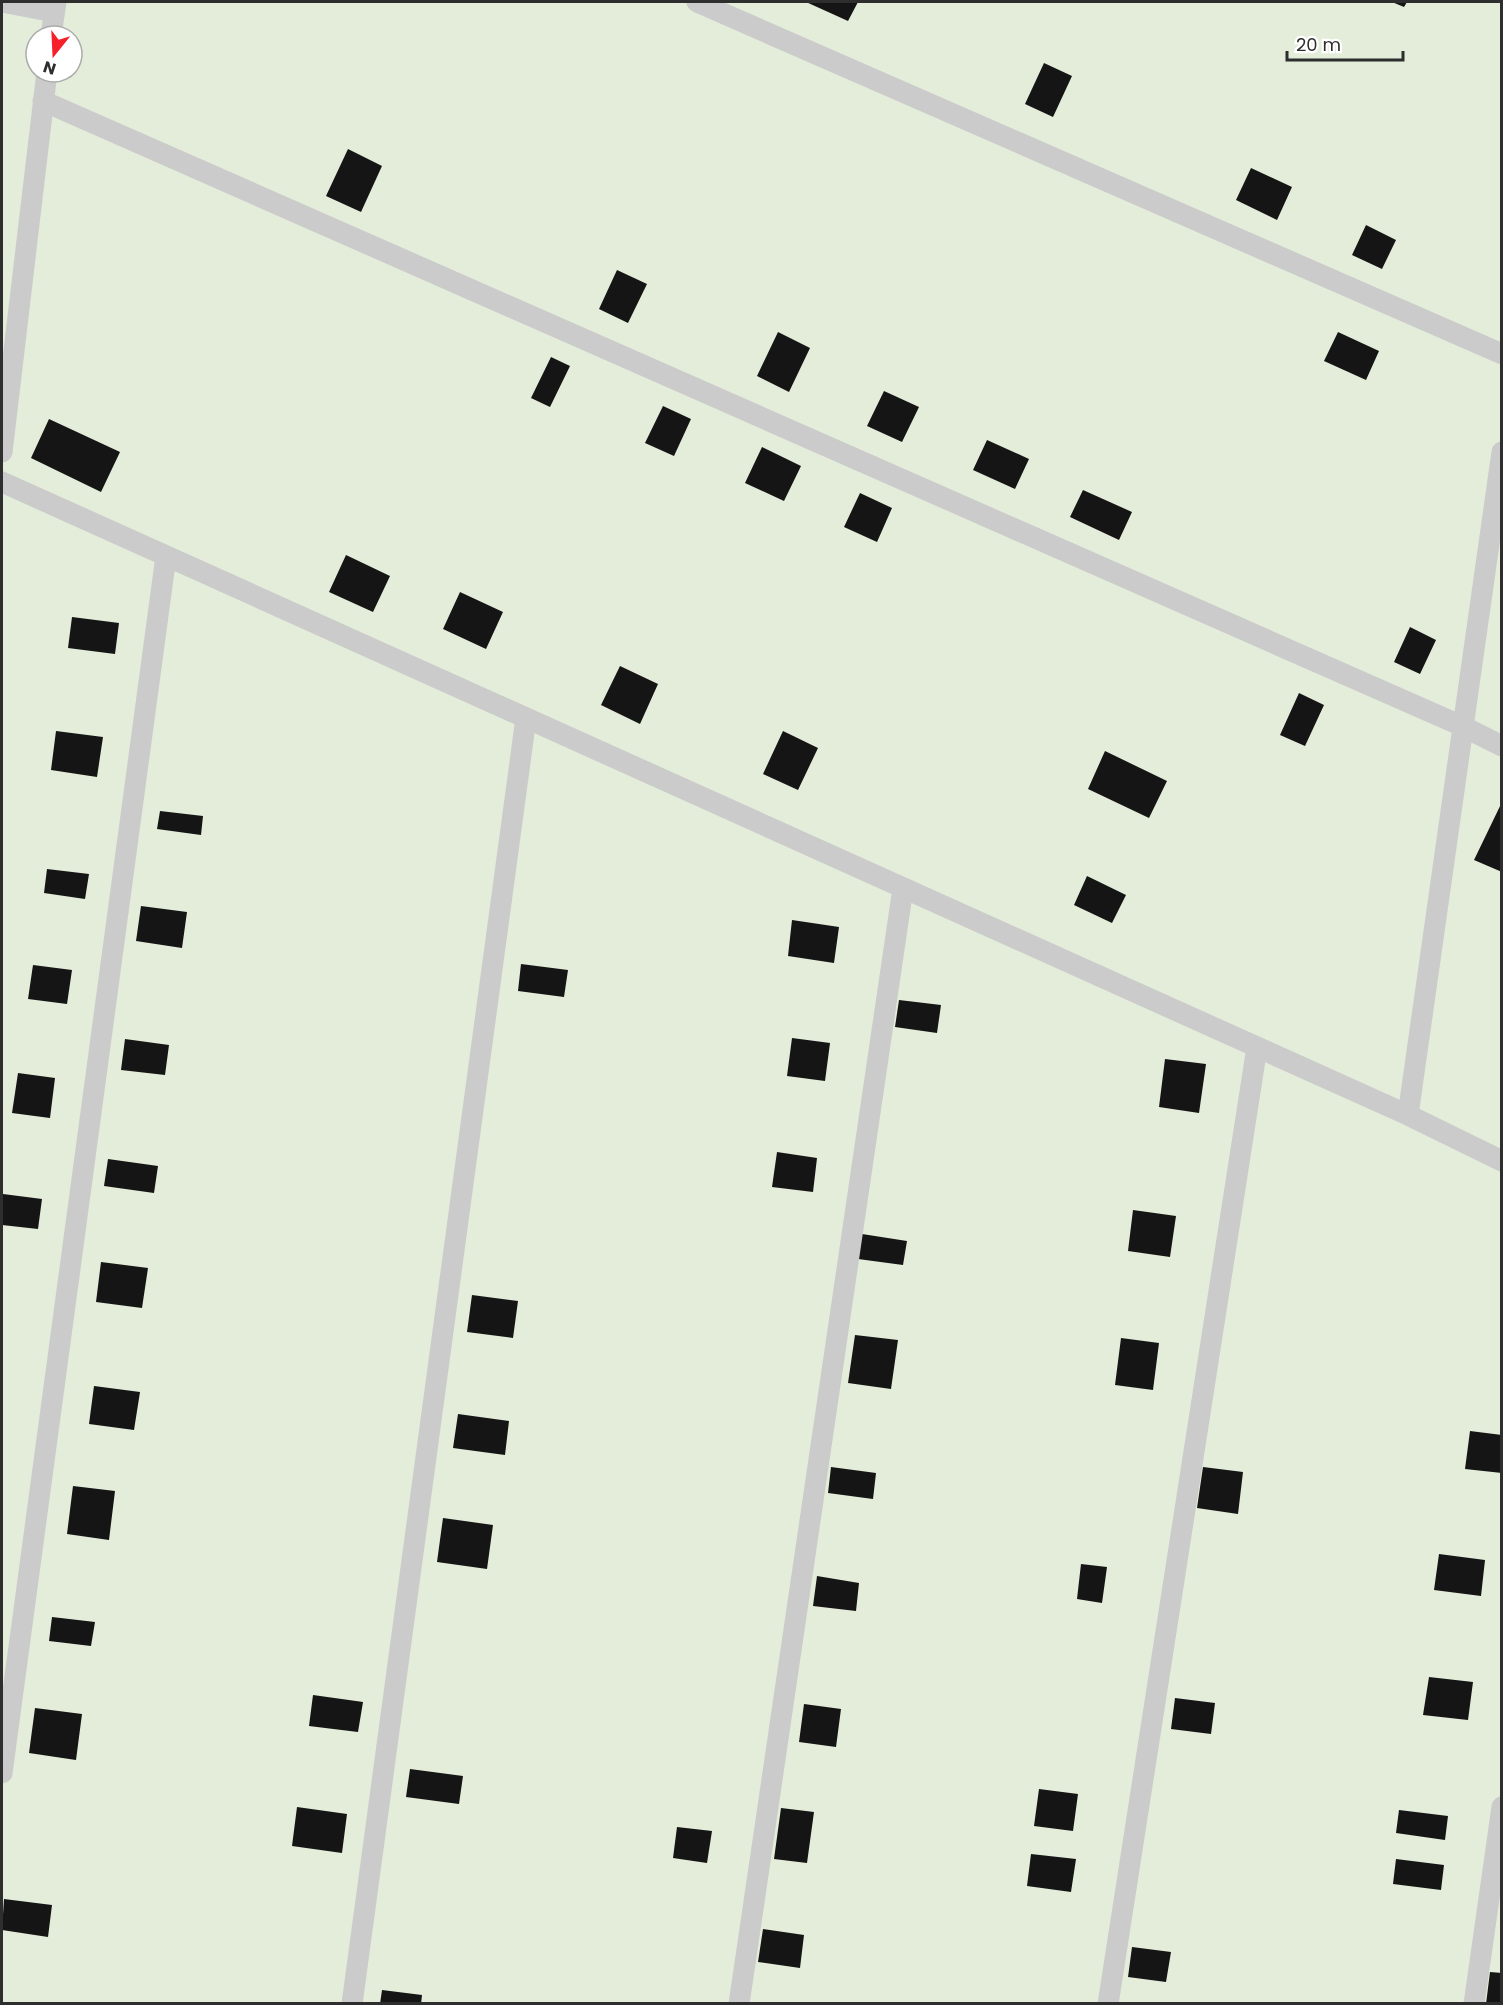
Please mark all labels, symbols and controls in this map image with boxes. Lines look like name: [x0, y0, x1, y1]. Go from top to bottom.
north arrow: [24, 24, 84, 84]
scale bar: [1287, 24, 1402, 62]
text: 20 m: [1296, 32, 1341, 57]
text: N: [40, 55, 59, 81]

